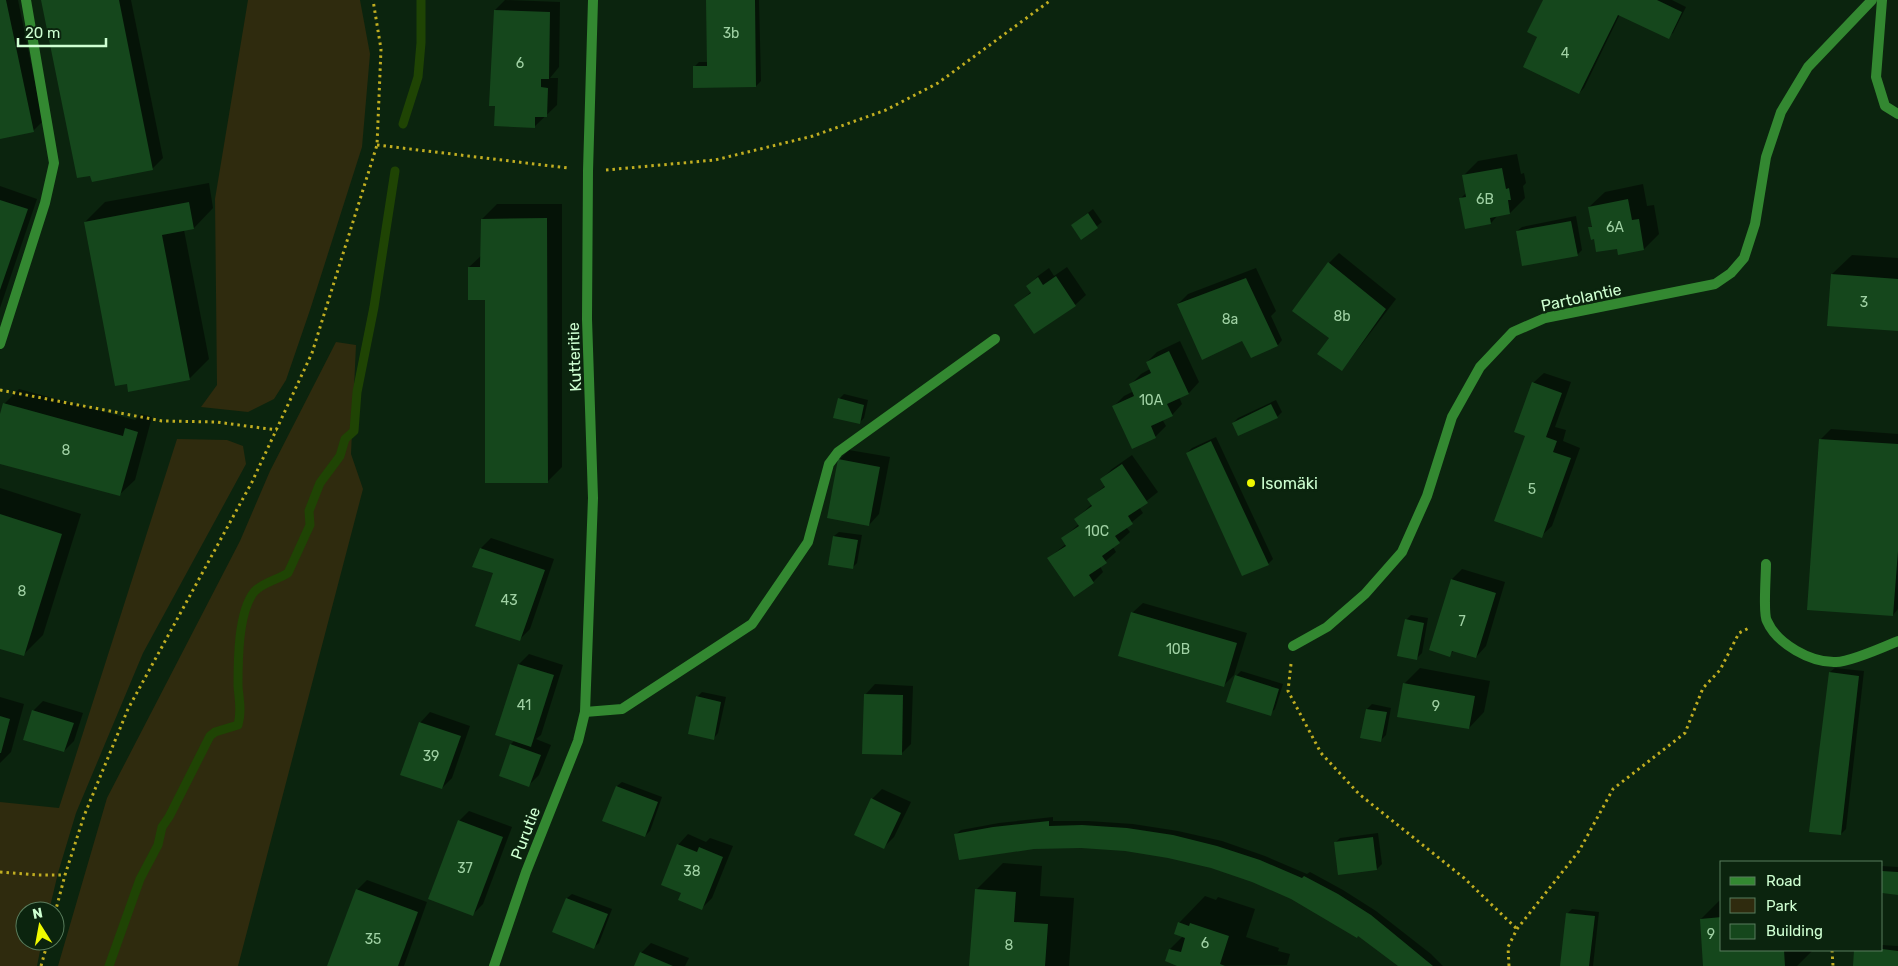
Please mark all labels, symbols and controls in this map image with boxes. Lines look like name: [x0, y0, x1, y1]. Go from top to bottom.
scale bar: [18, 15, 105, 47]
text: 20 m: [25, 24, 60, 42]
house number: 3b: [723, 25, 739, 42]
house number: 4: [1561, 45, 1570, 62]
house number: 6: [516, 55, 524, 72]
house number: 6B: [1476, 191, 1494, 208]
house number: 6A: [1606, 219, 1625, 236]
street label: Partolantie: [1539, 280, 1623, 315]
house number: 3: [1860, 294, 1868, 311]
house number: 8b: [1333, 308, 1351, 325]
house number: 8a: [1222, 311, 1238, 328]
street label: Kutteritie: [564, 322, 585, 392]
house number: 10A: [1139, 392, 1164, 409]
house number: 8: [62, 442, 71, 459]
place label: Isomäki: [1261, 474, 1318, 493]
marker: Isomäki: [1245, 477, 1257, 489]
house number: 5: [1528, 481, 1536, 498]
house number: 10C: [1085, 523, 1109, 540]
house number: 8: [18, 583, 27, 600]
house number: 43: [500, 592, 518, 609]
house number: 7: [1458, 613, 1466, 630]
house number: 10B: [1166, 641, 1190, 658]
house number: 41: [517, 697, 531, 714]
house number: 9: [1432, 698, 1440, 715]
house number: 39: [423, 748, 439, 765]
street label: Purutie: [507, 804, 544, 862]
house number: 37: [457, 860, 473, 877]
legend: [1720, 861, 1883, 951]
house number: 38: [683, 863, 701, 880]
text: Road: [1766, 872, 1802, 890]
text: Park: [1766, 897, 1797, 915]
north arrow: [15, 901, 65, 951]
text: N: [31, 904, 44, 923]
text: Building: [1766, 922, 1823, 940]
house number: 9: [1707, 926, 1715, 943]
house number: 35: [365, 931, 381, 948]
house number: 6: [1201, 935, 1209, 952]
house number: 8: [1005, 937, 1014, 954]

